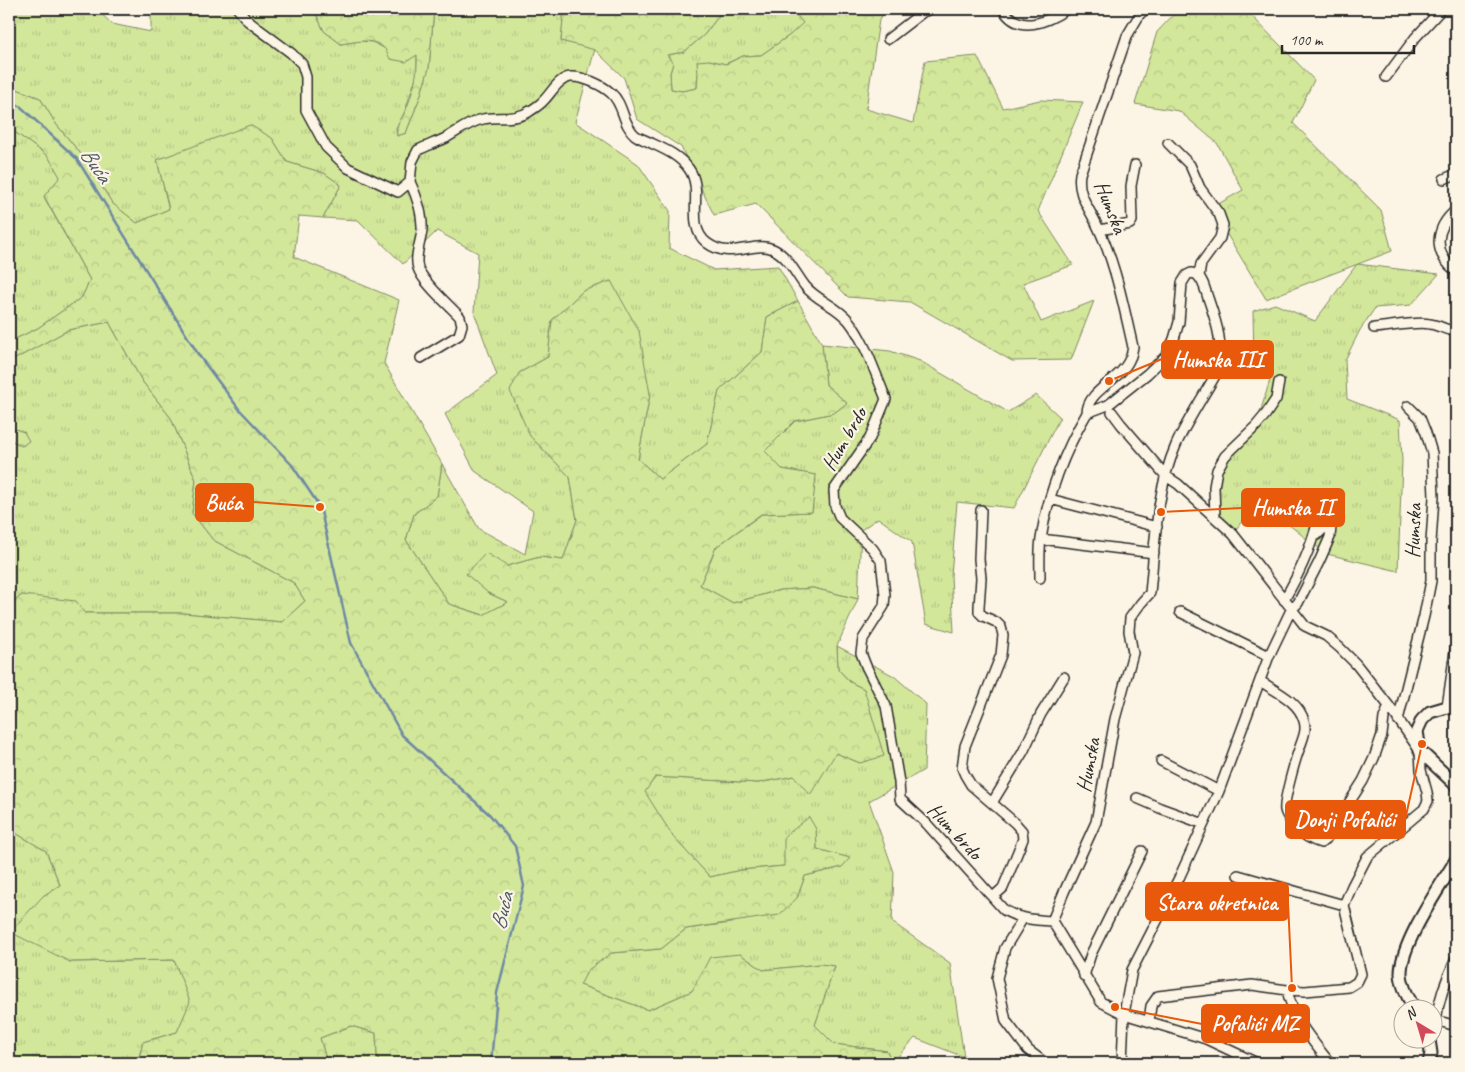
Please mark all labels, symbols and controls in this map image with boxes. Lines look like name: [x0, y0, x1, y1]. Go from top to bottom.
scale bar: [1282, 22, 1415, 54]
text: 100 m: [1290, 31, 1324, 50]
water label: Buća: [74, 142, 119, 190]
street label: Humska: [1089, 177, 1134, 239]
callout: Humska III: [1162, 341, 1273, 378]
text: Humska III: [1173, 346, 1268, 374]
street label: Hum brdo: [816, 400, 874, 475]
callout: Buća: [196, 484, 253, 521]
text: Buća: [205, 489, 245, 517]
callout: Humska II: [1242, 489, 1344, 526]
text: Humska II: [1252, 494, 1339, 522]
street label: Humska: [1399, 502, 1427, 559]
street label: Humska: [1070, 734, 1106, 794]
street label: Hum brdo: [922, 797, 990, 867]
callout: Donji Pofalići: [1286, 801, 1405, 838]
text: Donji Pofalići: [1295, 806, 1398, 834]
callout: Stara okretnica: [1146, 883, 1288, 920]
water label: Buća: [484, 887, 521, 932]
text: Stara okretnica: [1156, 889, 1279, 917]
north arrow: [1392, 1000, 1442, 1050]
text: N: [1402, 1003, 1421, 1024]
callout: Pofalići MZ: [1202, 1005, 1309, 1042]
text: Pofalići MZ: [1212, 1010, 1302, 1038]

